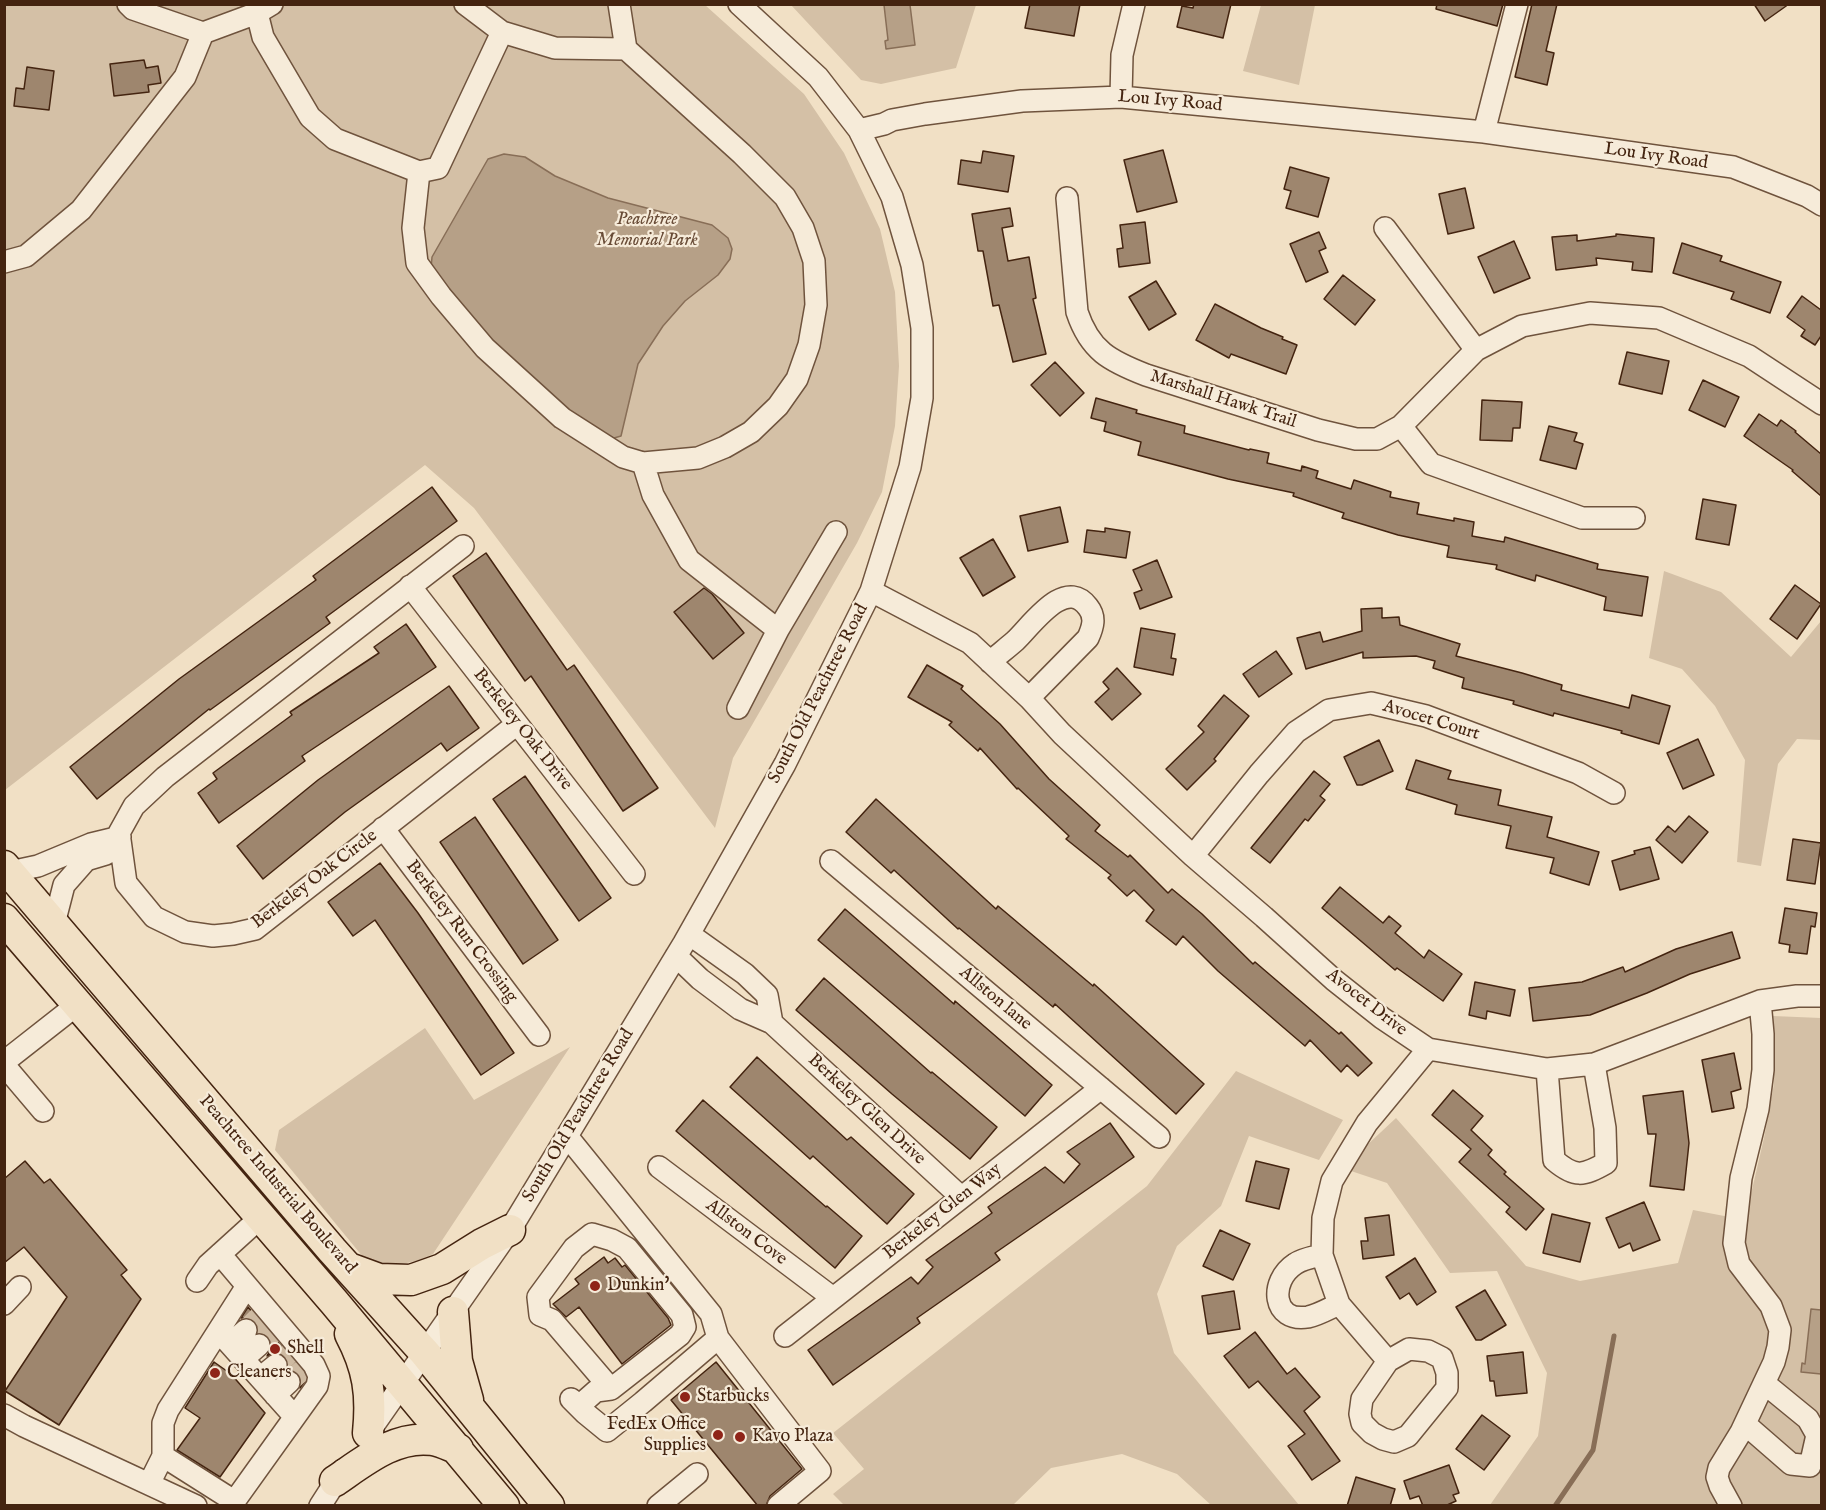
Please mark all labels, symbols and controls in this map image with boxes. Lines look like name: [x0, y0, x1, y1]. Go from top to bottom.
street label: Lou Ivy Road: [1117, 87, 1223, 117]
street label: Lou Ivy Road: [1603, 139, 1709, 175]
park label: Peachtree Memorial Park: [596, 209, 698, 252]
street label: Marshall Hawk Trail: [1147, 366, 1299, 434]
street label: South Old Peachtree Road: [764, 601, 874, 787]
street label: Berkeley Oak Drive: [468, 665, 576, 795]
street label: Avocet Court: [1380, 696, 1482, 746]
street label: Berkeley Oak Circle: [248, 826, 382, 934]
street label: Berkeley Run Crossing: [400, 857, 522, 1007]
street label: Allston lane: [954, 962, 1036, 1036]
street label: Avocet Drive: [1321, 965, 1411, 1041]
street label: South Old Peachtree Road: [519, 1025, 639, 1207]
street label: Berkeley Glen Drive: [803, 1050, 929, 1170]
street label: Peachtree Industrial Boulevard: [194, 1091, 360, 1279]
street label: Berkeley Glen Way: [880, 1159, 1006, 1265]
street label: Allston Cove: [701, 1195, 791, 1271]
place label: Dunkin': [607, 1275, 669, 1297]
marker: Dunkin': [588, 1279, 602, 1293]
place label: Shell: [287, 1338, 324, 1360]
marker: Shell: [268, 1342, 282, 1356]
place label: Cleaners: [227, 1362, 292, 1384]
marker: Cleaners: [208, 1366, 222, 1380]
place label: Starbucks: [697, 1386, 769, 1408]
marker: Starbucks: [678, 1390, 692, 1404]
place label: FedEx Office Supplies: [607, 1414, 706, 1456]
place label: Kavo Plaza: [752, 1426, 833, 1448]
marker: FedEx Office Supplies: [711, 1428, 725, 1442]
marker: Kavo Plaza: [733, 1430, 747, 1444]

